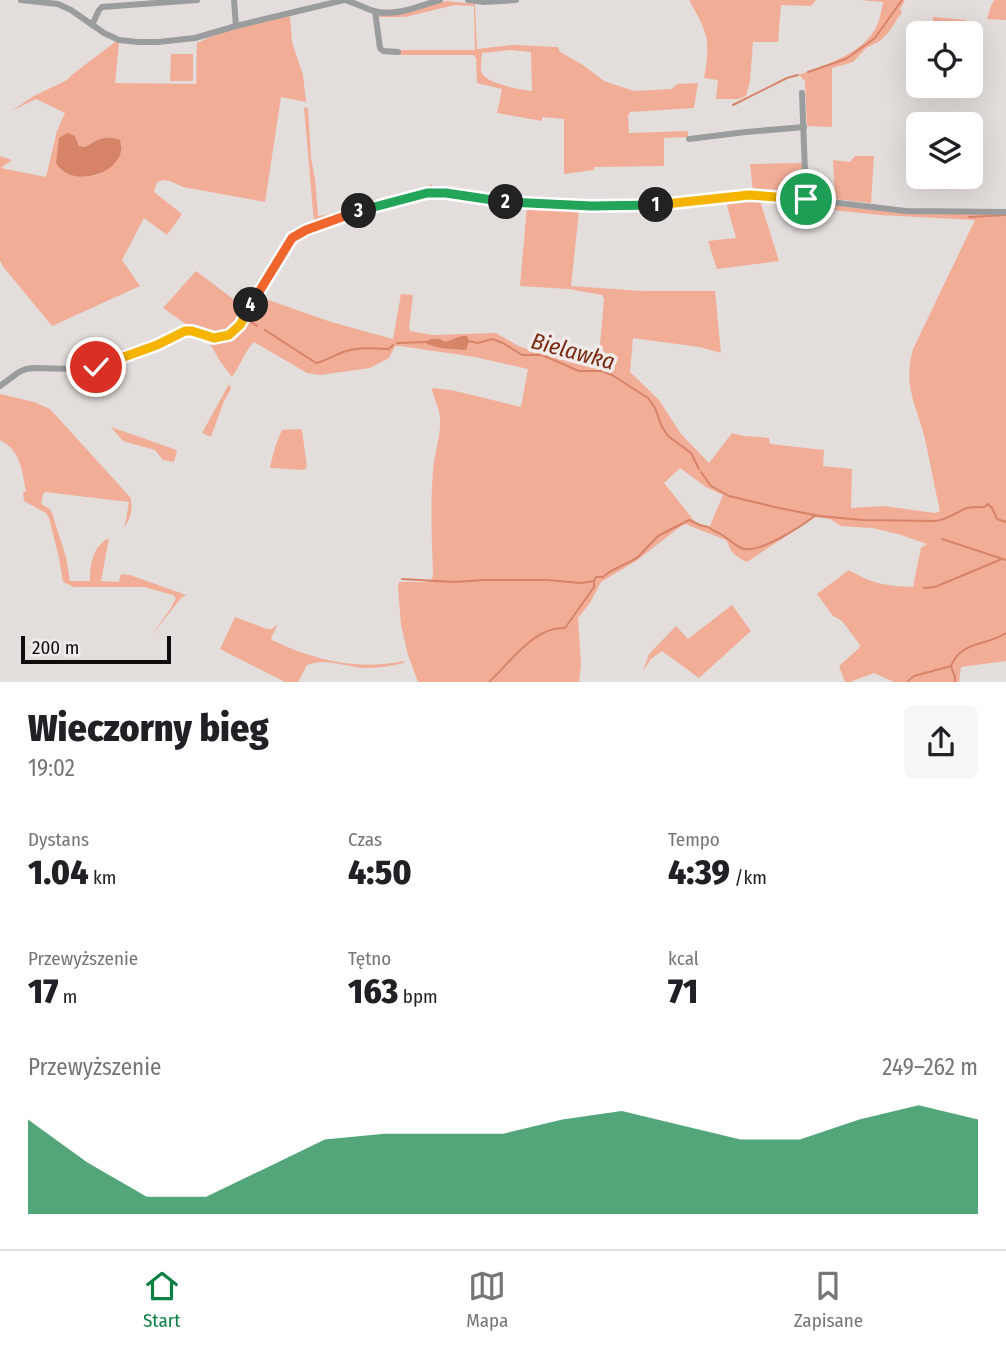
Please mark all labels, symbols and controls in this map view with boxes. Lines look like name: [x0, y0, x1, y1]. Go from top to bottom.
map controls: [906, 21, 983, 189]
button: locate: [906, 21, 983, 98]
button: layers: [906, 112, 983, 189]
pin: [776, 169, 836, 229]
icon: arrive: [787, 180, 825, 218]
pin: 2: [489, 184, 524, 220]
pin: 1: [638, 188, 674, 222]
text: 2: [501, 190, 510, 213]
text: 1: [651, 193, 660, 216]
pin: 3: [342, 194, 376, 228]
text: 3: [354, 199, 363, 222]
pin: 4: [233, 288, 268, 322]
text: 4: [246, 293, 255, 316]
water label: Bielawka: [528, 326, 618, 376]
pin: [66, 337, 126, 397]
icon: check: [77, 348, 115, 386]
scale bar: [21, 633, 172, 665]
text: 200 m: [32, 636, 79, 659]
text: Wieczorny bieg: [28, 705, 269, 751]
button: share: [904, 705, 978, 779]
text: 19:02: [28, 754, 75, 782]
text: Dystans: [28, 828, 89, 851]
text: Czas: [348, 828, 382, 851]
text: Tempo: [668, 828, 720, 851]
text: 1.04: [28, 851, 88, 893]
text: 4:50: [348, 851, 412, 893]
text: 4:39: [668, 851, 730, 893]
text: km: [88, 866, 116, 889]
text: /km: [730, 866, 767, 889]
text: Przewyższenie: [28, 947, 138, 970]
text: Tętno: [348, 947, 391, 970]
text: kcal: [668, 947, 699, 970]
text: 17: [28, 970, 58, 1012]
text: 163: [348, 970, 398, 1012]
text: 71: [668, 970, 698, 1012]
text: m: [58, 985, 77, 1008]
text: bpm: [398, 985, 438, 1008]
text: Przewyższenie: [28, 1053, 161, 1081]
text: 249–262 m: [882, 1053, 978, 1081]
tab: Start: [143, 1267, 181, 1332]
tab: Mapa: [466, 1267, 508, 1332]
tab: Zapisane: [794, 1267, 863, 1332]

